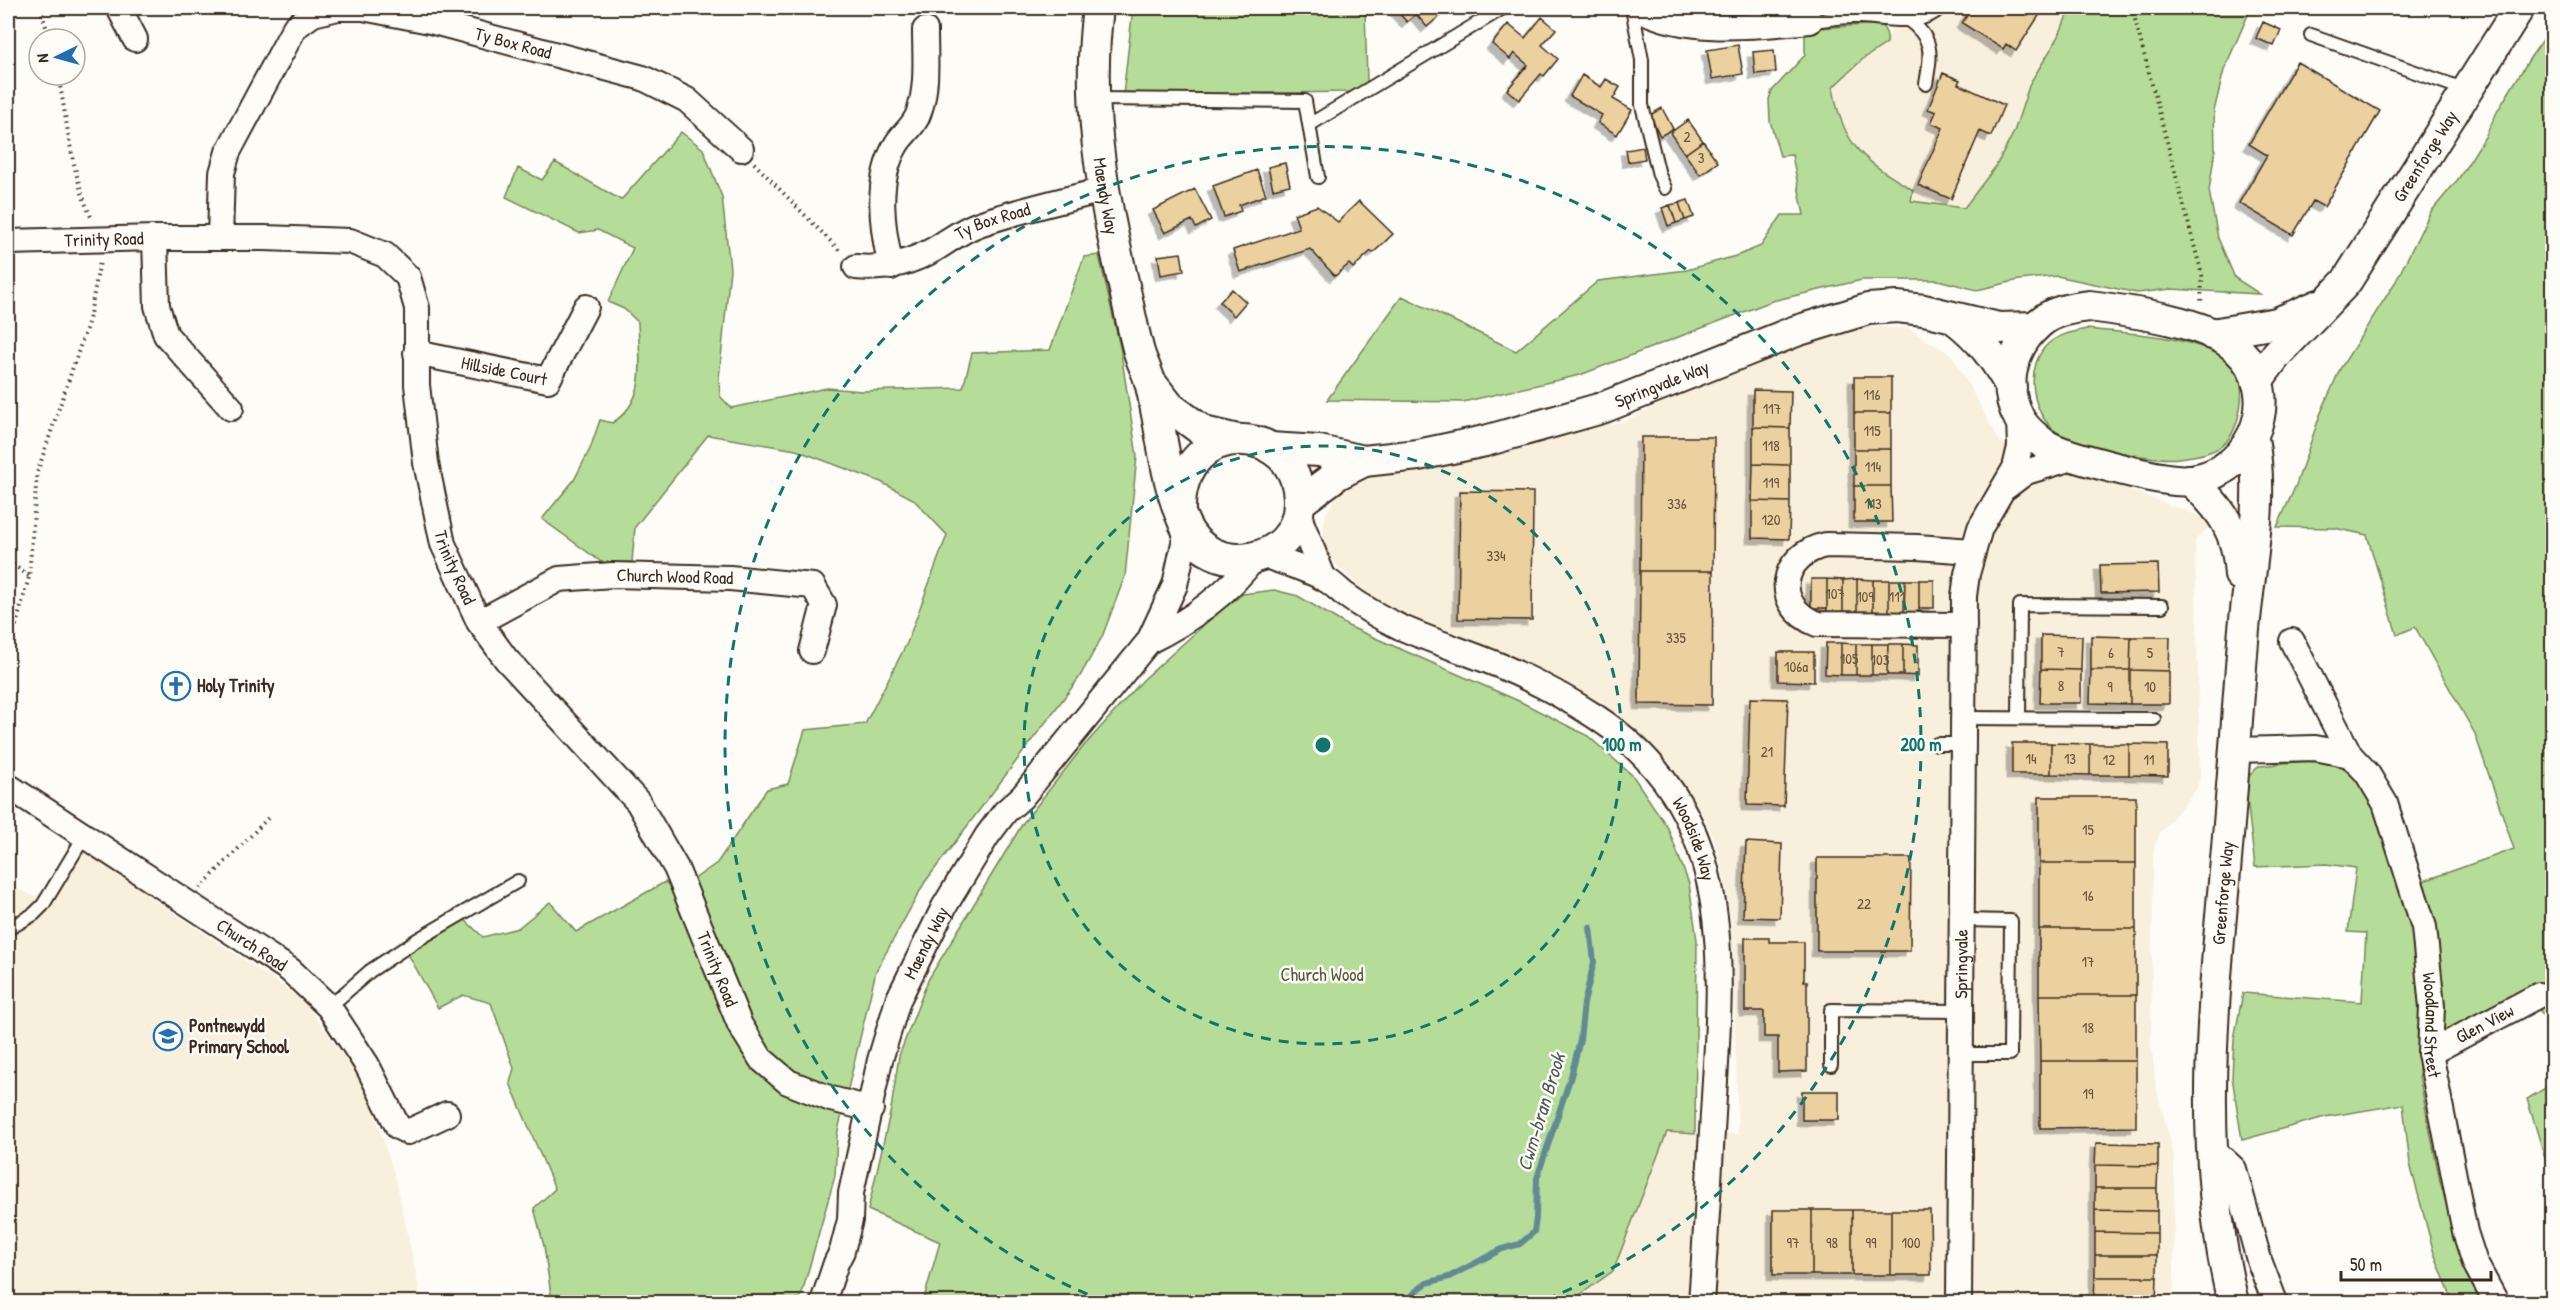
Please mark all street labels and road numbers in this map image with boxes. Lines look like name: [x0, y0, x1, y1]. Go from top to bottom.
street label: Ty Box Road: [472, 21, 554, 65]
street label: Greenforge Way: [2387, 105, 2463, 207]
street label: Maendy Way: [1087, 156, 1125, 237]
street label: Ty Box Road: [950, 196, 1033, 246]
street label: Trinity Road: [64, 225, 144, 252]
street label: Hillside Court: [459, 350, 550, 392]
street label: Springvale Way: [1611, 354, 1713, 414]
street label: Trinity Road: [428, 528, 482, 608]
street label: Church Wood Road: [616, 562, 734, 590]
street label: Woodside Way: [1666, 792, 1721, 883]
street label: Greenforge Way: [2206, 840, 2240, 946]
street label: Maendy Way: [897, 902, 954, 983]
street label: Church Road: [212, 912, 292, 977]
street label: Trinity Road: [691, 928, 744, 1010]
street label: Springvale: [1948, 929, 1974, 999]
street label: Woodland Street: [2417, 971, 2448, 1081]
street label: Glen View: [2451, 998, 2518, 1049]

